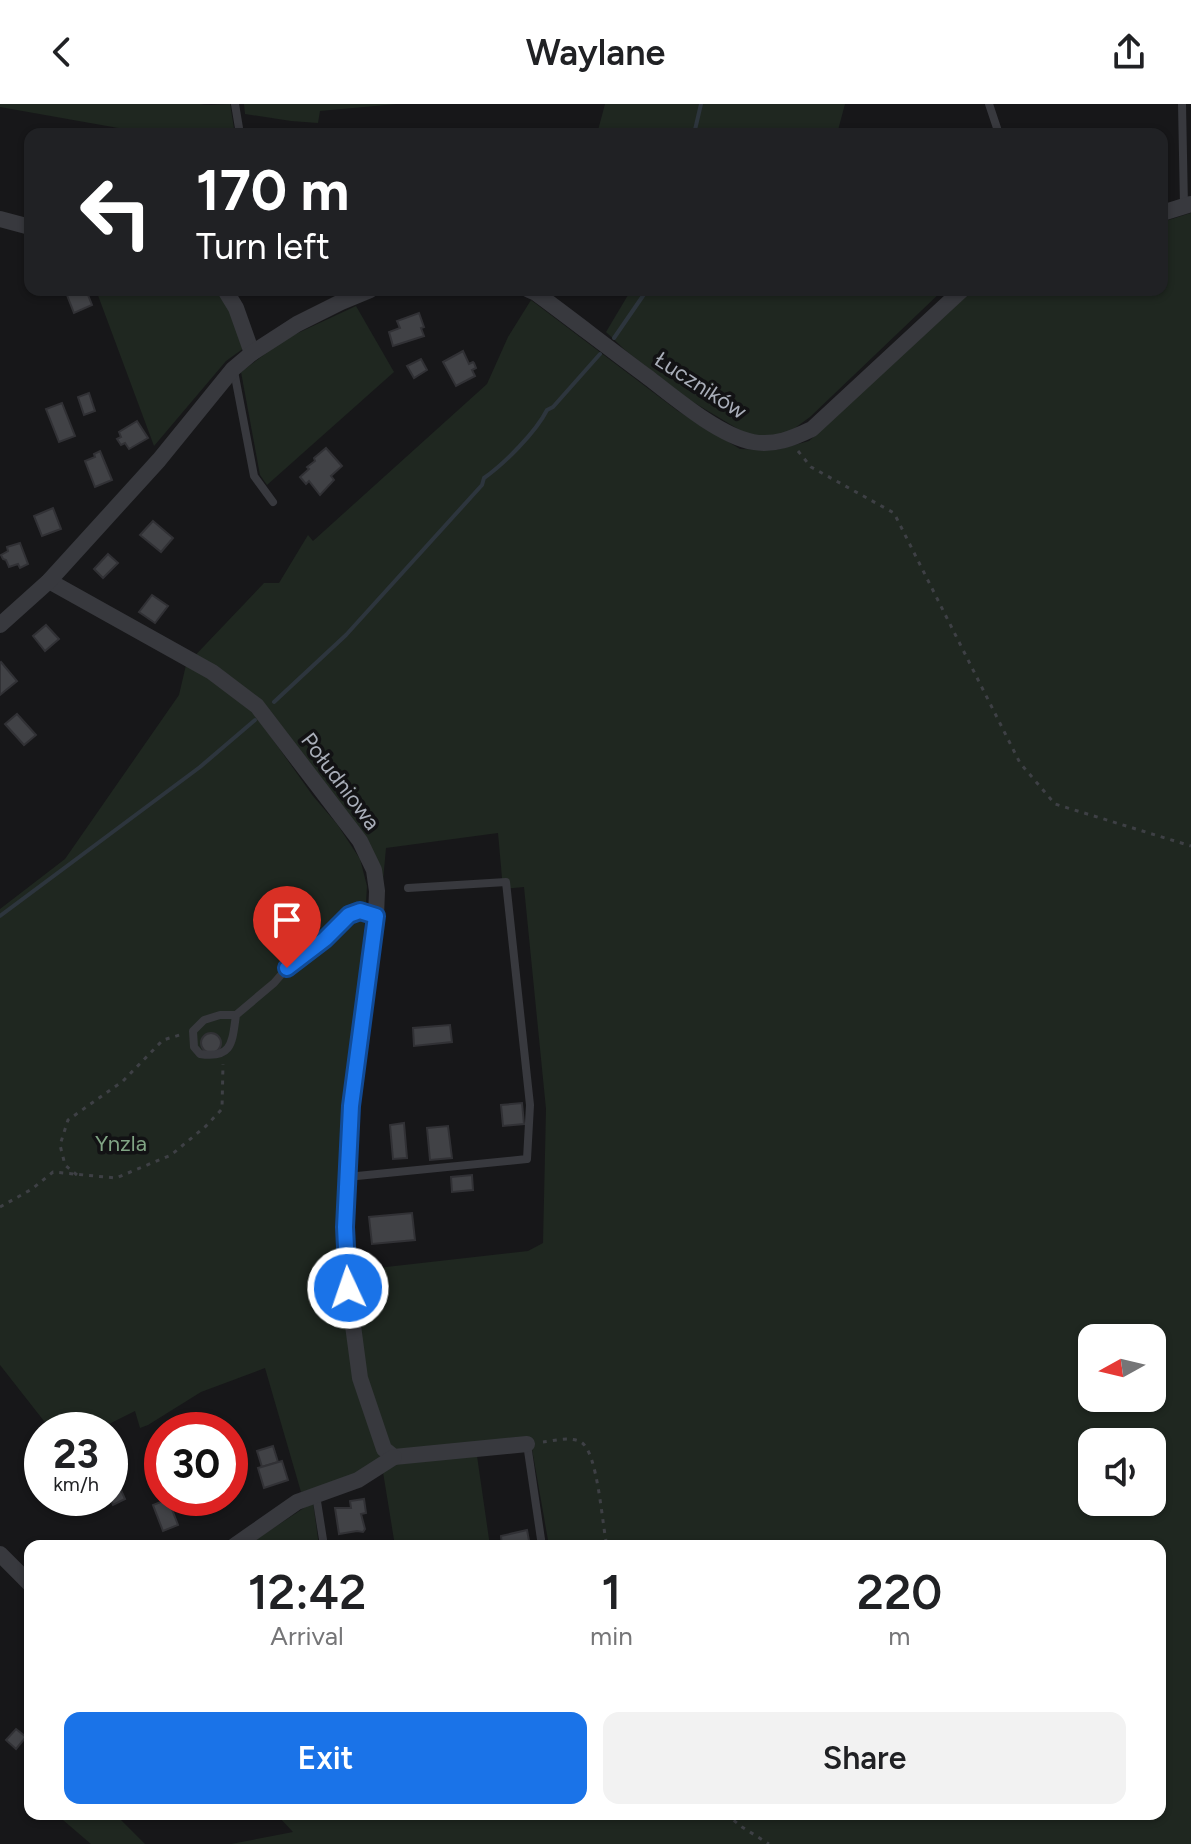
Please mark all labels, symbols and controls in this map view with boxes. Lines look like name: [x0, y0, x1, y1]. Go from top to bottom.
icon: back: [40, 30, 84, 74]
icon: share: [1107, 30, 1151, 74]
text: Waylane: [526, 31, 665, 74]
text: 170 m: [196, 157, 349, 224]
icon: left: [64, 160, 168, 264]
text: Turn left: [196, 225, 330, 268]
street label: Łuczników: [650, 346, 752, 425]
street label: Południowa: [295, 727, 386, 835]
pin: [253, 886, 321, 968]
icon: arrive: [265, 898, 309, 942]
park label: Ynzla: [95, 1130, 147, 1157]
position arrow: [306, 1246, 390, 1330]
north arrow: [1078, 1324, 1166, 1412]
map controls: [1078, 1324, 1166, 1516]
speed limit sign: 30: [144, 1412, 248, 1516]
button: sound: [1078, 1428, 1166, 1516]
text: 23: [53, 1430, 99, 1478]
text: km/h: [53, 1472, 99, 1496]
text: 12:42: [248, 1563, 366, 1621]
text: 1: [601, 1563, 621, 1621]
text: 220: [856, 1563, 942, 1621]
text: Arrival: [270, 1620, 344, 1652]
text: min: [590, 1620, 633, 1652]
text: m: [888, 1620, 910, 1652]
button: Exit: [64, 1712, 587, 1804]
button: Share: [603, 1712, 1126, 1804]

